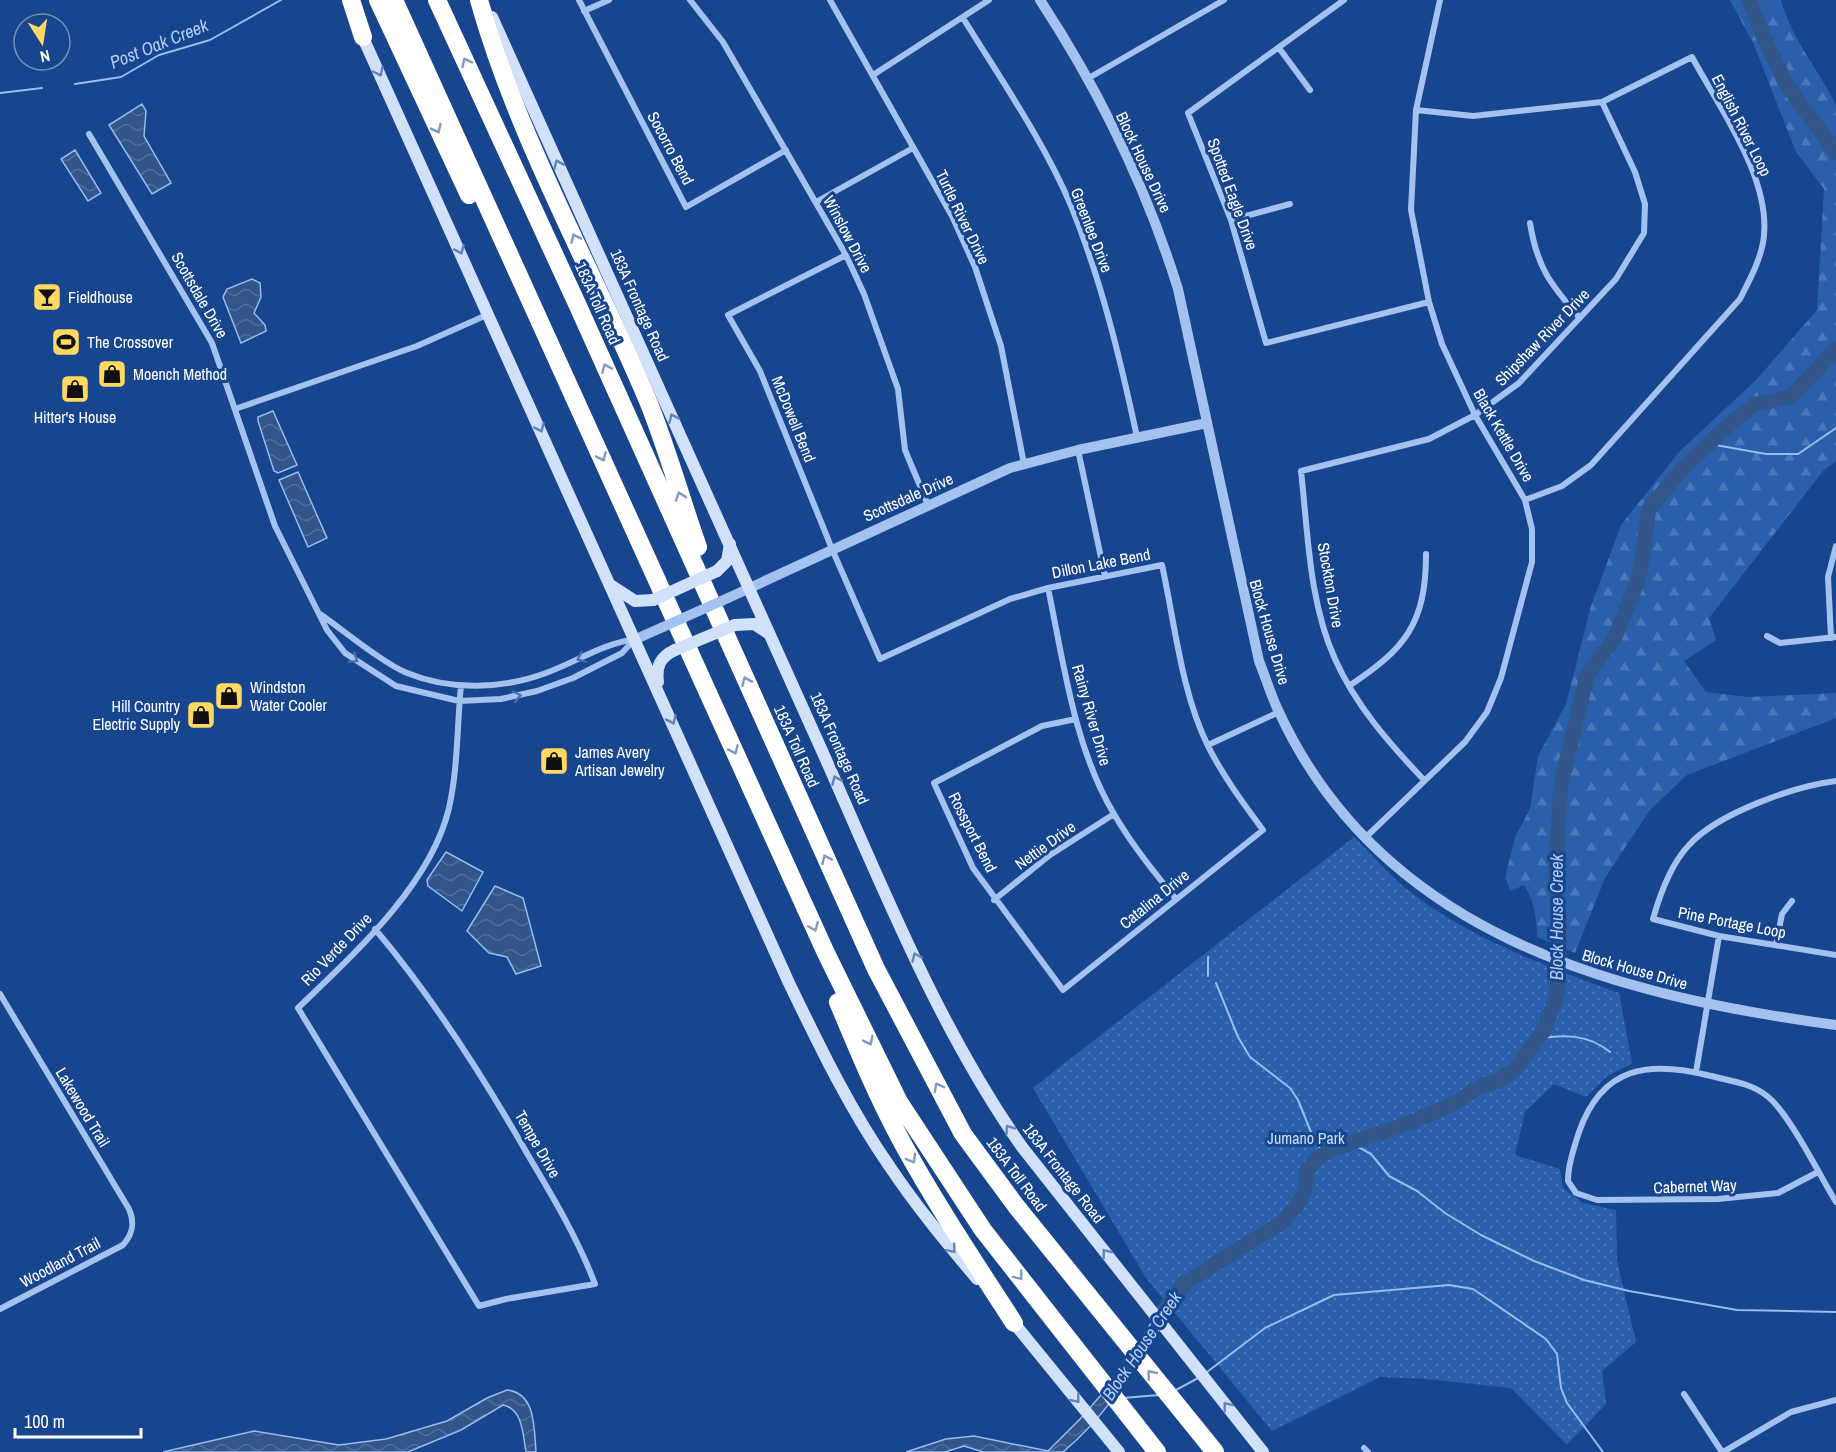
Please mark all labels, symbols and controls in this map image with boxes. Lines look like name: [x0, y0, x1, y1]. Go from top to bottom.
north arrow: [12, 12, 72, 72]
water label: Post Oak Creek: [106, 12, 212, 75]
text: N: [38, 45, 52, 68]
one-way arrow: [461, 58, 473, 69]
one-way arrow: [372, 66, 384, 77]
street label: English River Loop: [1707, 70, 1777, 180]
street label: Socorro Bend: [642, 107, 700, 189]
street label: Block House Drive: [1111, 108, 1177, 216]
one-way arrow: [430, 123, 442, 134]
street label: Spotted Eagle Drive: [1203, 135, 1263, 253]
one-way arrow: [553, 159, 565, 170]
street label: Turtle River Drive: [931, 166, 995, 268]
street label: Greenlee Drive: [1066, 185, 1118, 275]
street label: Winslow Drive: [818, 192, 878, 276]
one-way arrow: [570, 233, 582, 244]
one-way arrow: [453, 243, 465, 254]
street label: 183A Frontage Road: [605, 245, 675, 365]
street label: Scottsdale Drive: [166, 248, 234, 342]
street label: 183A Toll Road: [570, 258, 626, 348]
bar icon: Fieldhouse: [31, 281, 63, 313]
street label: Shipshaw River Drive: [1490, 283, 1594, 391]
place label: Fieldhouse: [68, 286, 133, 308]
sports icon: The Crossover: [50, 326, 82, 358]
place label: The Crossover: [87, 331, 174, 353]
shop icon: Moench Method: [96, 358, 128, 390]
place label: Moench Method: [133, 363, 227, 385]
one-way arrow: [601, 363, 613, 374]
shop icon: Hitter's House: [59, 373, 91, 405]
street label: McDowell Bend: [767, 373, 821, 465]
street label: Black Kettle Drive: [1468, 384, 1540, 486]
place label: Hitter's House: [34, 406, 116, 428]
one-way arrow: [669, 414, 681, 425]
one-way arrow: [532, 421, 544, 432]
one-way arrow: [594, 451, 606, 462]
street label: Scottsdale Drive: [860, 467, 956, 527]
one-way arrow: [675, 491, 688, 502]
street label: Stockton Drive: [1313, 541, 1349, 629]
street label: Dillon Lake Bend: [1050, 543, 1152, 583]
street label: Block House Drive: [1244, 577, 1296, 687]
one-way arrow: [576, 651, 587, 663]
one-way arrow: [348, 652, 359, 663]
street label: Rainy River Drive: [1067, 662, 1117, 768]
place label: Windston Water Cooler: [250, 676, 327, 716]
one-way arrow: [741, 676, 753, 687]
shop icon: Windston Water Cooler: [213, 680, 245, 712]
street label: 183A Frontage Road: [805, 688, 875, 808]
one-way arrow: [512, 690, 522, 703]
place label: Hill Country Electric Supply: [92, 695, 180, 735]
shop icon: Hill Country Electric Supply: [185, 699, 217, 731]
street label: 183A Toll Road: [769, 701, 825, 791]
one-way arrow: [664, 714, 676, 725]
place label: James Avery Artisan Jewelry: [574, 741, 665, 781]
one-way arrow: [727, 743, 739, 754]
shop icon: James Avery Artisan Jewelry: [538, 745, 570, 777]
one-way arrow: [831, 775, 843, 786]
street label: Rossport Bend: [943, 788, 1003, 876]
street label: Nettie Drive: [1010, 816, 1080, 874]
water label: Block House Creek: [1544, 853, 1569, 980]
one-way arrow: [821, 854, 833, 865]
street label: Catalina Drive: [1114, 864, 1194, 934]
street label: Pine Portage Loop: [1676, 901, 1788, 943]
street label: Rio Verde Drive: [296, 908, 376, 990]
one-way arrow: [807, 921, 819, 932]
street label: Block House Drive: [1580, 943, 1690, 995]
one-way arrow: [912, 953, 924, 964]
one-way arrow: [862, 1035, 874, 1046]
street label: Lakewood Trail: [51, 1063, 115, 1151]
one-way arrow: [934, 1083, 946, 1094]
street label: Tempe Drive: [510, 1106, 566, 1182]
street label: 183A Frontage Road: [1018, 1119, 1110, 1227]
one-way arrow: [1005, 1124, 1016, 1135]
park label: Jumano Park: [1267, 1127, 1345, 1149]
street label: 183A Toll Road: [982, 1132, 1052, 1216]
one-way arrow: [905, 1153, 916, 1163]
street label: Cabernet Way: [1653, 1174, 1737, 1198]
street label: Woodland Trail: [16, 1232, 104, 1292]
one-way arrow: [944, 1242, 955, 1253]
one-way arrow: [1103, 1249, 1114, 1260]
one-way arrow: [1012, 1269, 1023, 1280]
water label: Block House Creek: [1096, 1286, 1188, 1405]
one-way arrow: [1148, 1370, 1159, 1381]
one-way arrow: [1068, 1392, 1079, 1403]
scale bar: [15, 1401, 141, 1439]
one-way arrow: [1223, 1402, 1234, 1413]
text: 100 m: [24, 1409, 65, 1434]

